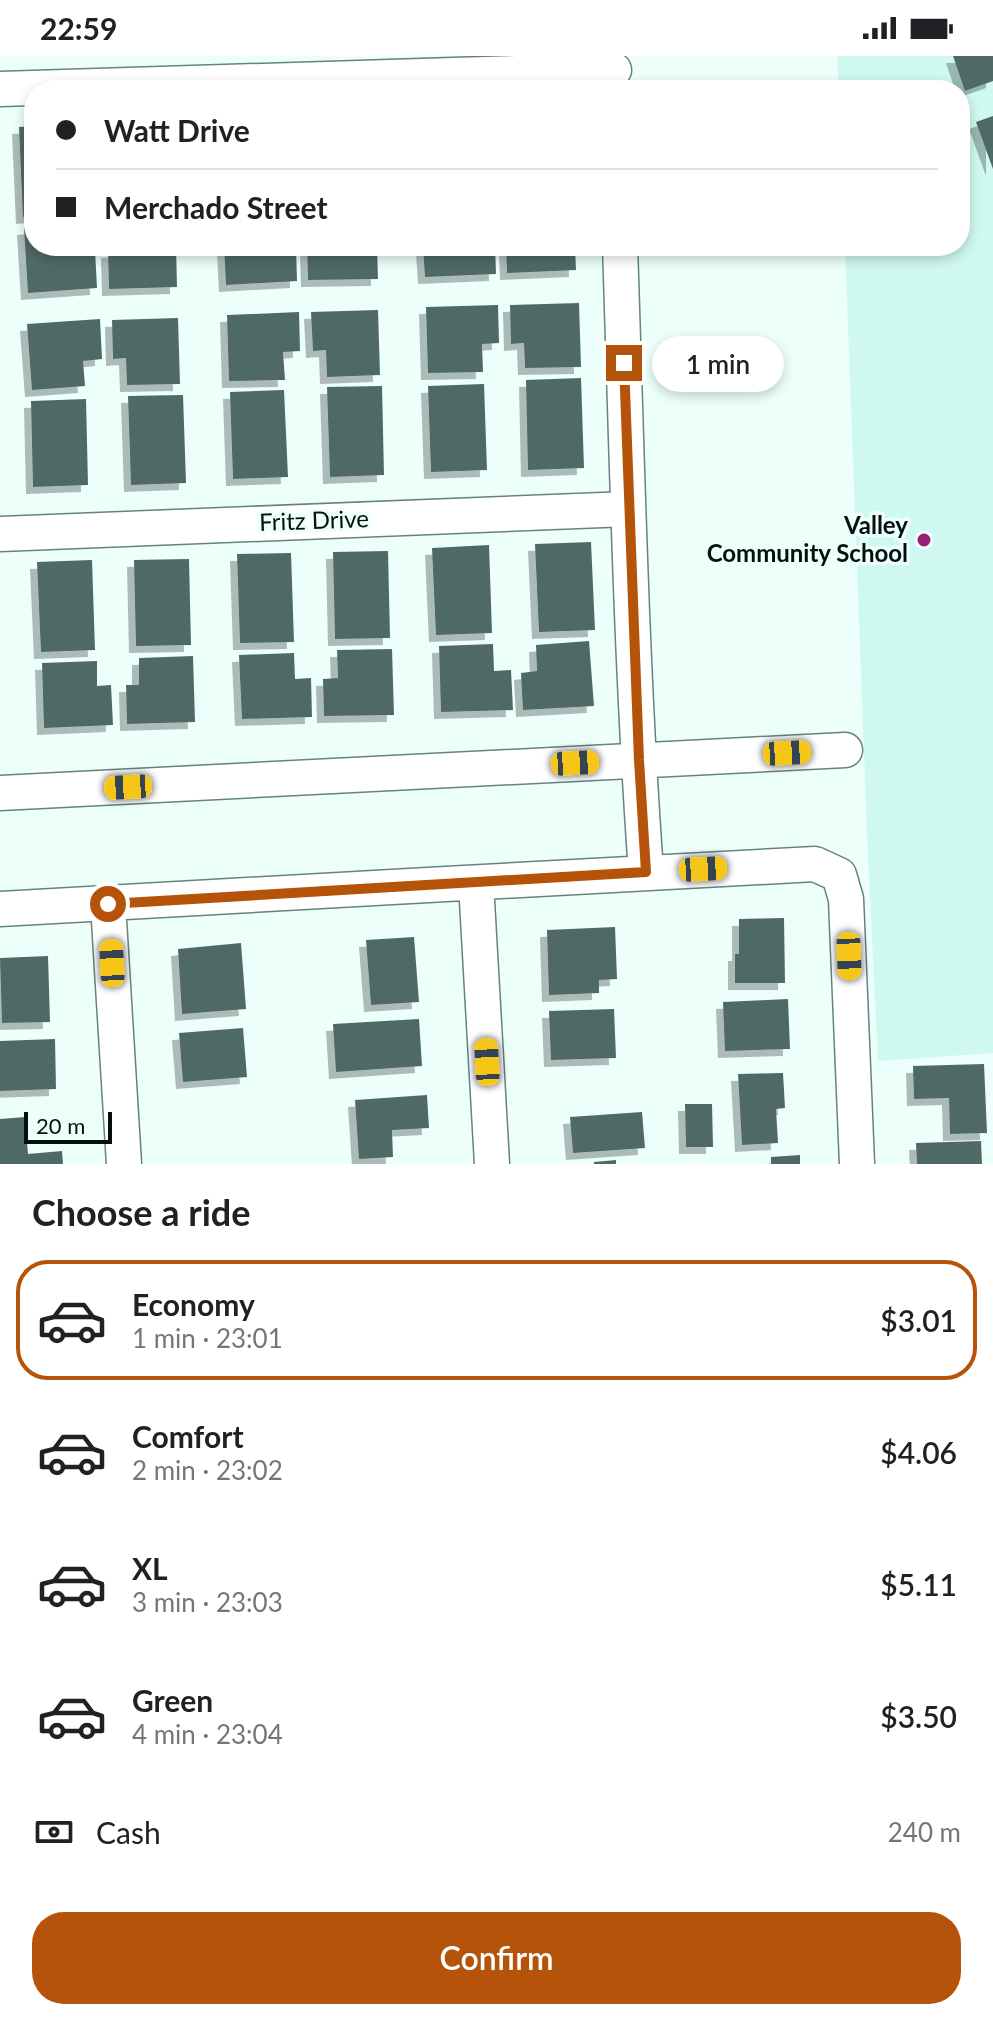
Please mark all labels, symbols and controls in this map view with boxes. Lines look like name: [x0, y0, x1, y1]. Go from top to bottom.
text: 22:59: [40, 10, 117, 46]
text: Watt Drive: [104, 112, 250, 148]
text: Merchado Street: [104, 189, 328, 225]
callout: 1 min: [652, 335, 784, 391]
route end: [606, 345, 642, 381]
text: 1 min: [686, 348, 750, 380]
street label: Fritz Drive: [259, 503, 369, 536]
place label: Valley Community School: [707, 510, 908, 567]
marker: Valley Community School: [915, 531, 933, 549]
car: [762, 740, 812, 766]
car: [550, 750, 600, 776]
car: [103, 774, 153, 800]
car: [678, 856, 728, 882]
route start: [90, 886, 126, 922]
car: [836, 932, 862, 980]
car: [99, 938, 125, 988]
car: [474, 1037, 500, 1087]
scale bar: [24, 1108, 112, 1144]
text: 20 m: [36, 1112, 85, 1139]
text: Choose a ride: [32, 1190, 251, 1234]
icon: car: [36, 1284, 108, 1356]
text: Economy: [132, 1286, 255, 1322]
text: $3.01: [880, 1302, 957, 1338]
text: 1 min · 23:01: [132, 1322, 283, 1354]
icon: car: [36, 1416, 108, 1488]
text: Comfort: [132, 1418, 244, 1454]
text: $4.06: [880, 1434, 957, 1470]
text: 2 min · 23:02: [132, 1454, 283, 1486]
icon: car: [36, 1548, 108, 1620]
text: XL: [132, 1550, 168, 1586]
text: $5.11: [880, 1566, 957, 1602]
text: 3 min · 23:03: [132, 1586, 283, 1618]
icon: car: [36, 1680, 108, 1752]
text: Green: [132, 1682, 213, 1718]
text: $3.50: [880, 1698, 957, 1734]
text: 4 min · 23:04: [132, 1718, 283, 1750]
icon: cash: [32, 1810, 76, 1854]
text: Cash: [96, 1814, 161, 1850]
text: 240 m: [888, 1816, 961, 1848]
button: Confirm: [32, 1912, 961, 2004]

